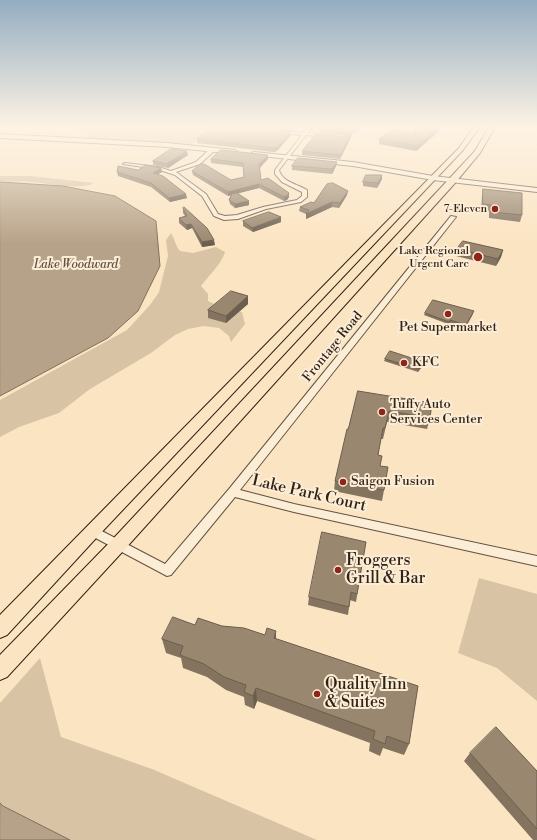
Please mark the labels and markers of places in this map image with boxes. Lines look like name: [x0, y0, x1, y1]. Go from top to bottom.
place label: 7-Eleven: [444, 202, 487, 216]
marker: 7-Eleven: [490, 204, 500, 214]
place label: Lake Regional Urgent Care: [399, 244, 469, 270]
marker: Lake Regional Urgent Care: [472, 251, 484, 263]
marker: Pet Supermarket: [443, 309, 453, 319]
place label: Pet Supermarket: [399, 320, 497, 336]
place label: KFC: [412, 355, 439, 371]
marker: KFC: [399, 358, 409, 368]
place label: Tuffy Auto Services Center: [390, 397, 482, 428]
marker: Tuffy Auto Services Center: [377, 407, 387, 417]
place label: Saigon Fusion: [351, 474, 435, 490]
marker: Saigon Fusion: [338, 477, 348, 487]
place label: Froggers Grill & Bar: [346, 551, 425, 589]
marker: Froggers Grill & Bar: [333, 565, 343, 575]
place label: Quality Inn & Suites: [325, 675, 406, 713]
marker: Quality Inn & Suites: [312, 689, 322, 699]

